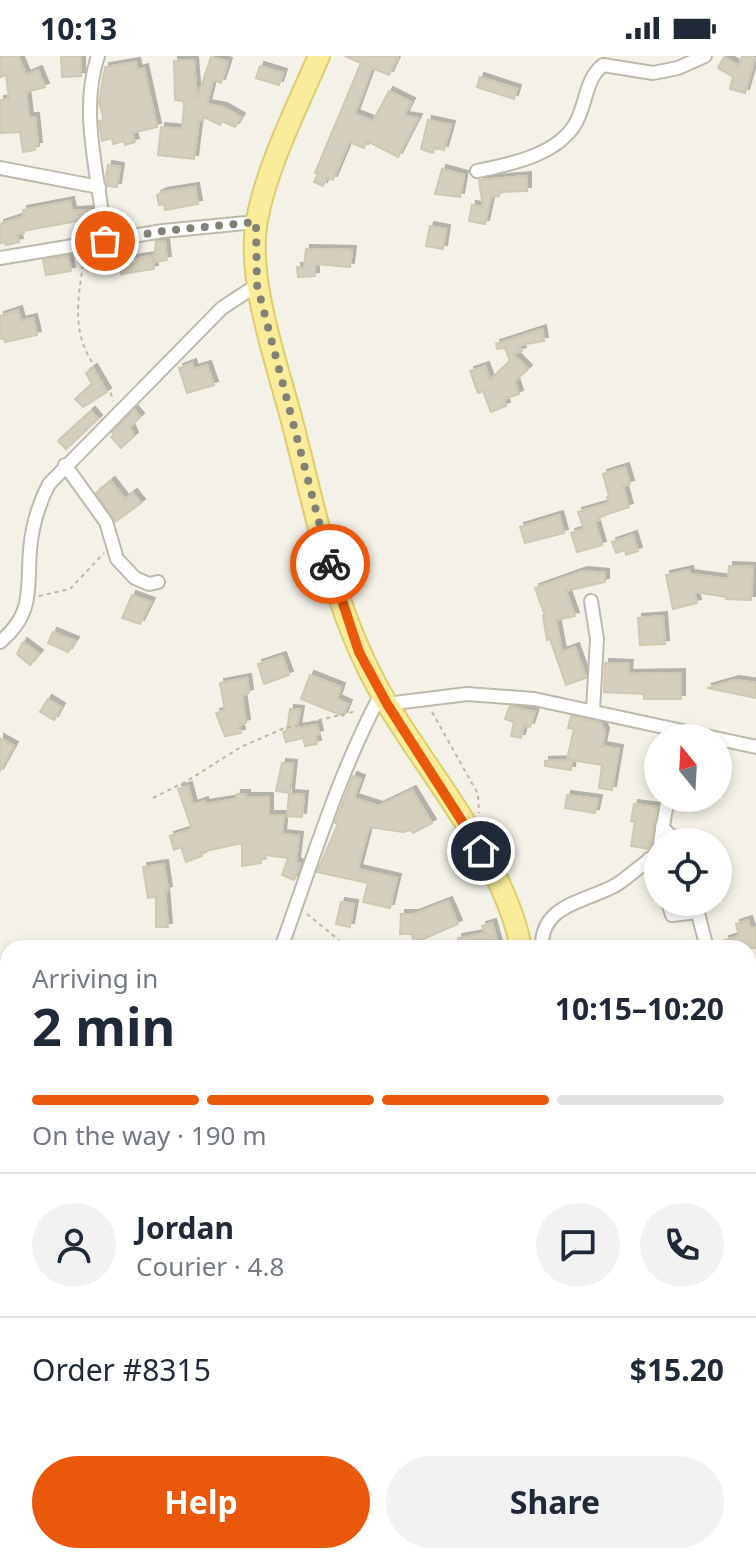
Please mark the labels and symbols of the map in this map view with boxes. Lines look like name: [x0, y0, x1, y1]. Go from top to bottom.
pin: [71, 207, 139, 275]
courier: [290, 524, 370, 604]
north arrow: [644, 724, 732, 812]
pin: [447, 817, 515, 885]

